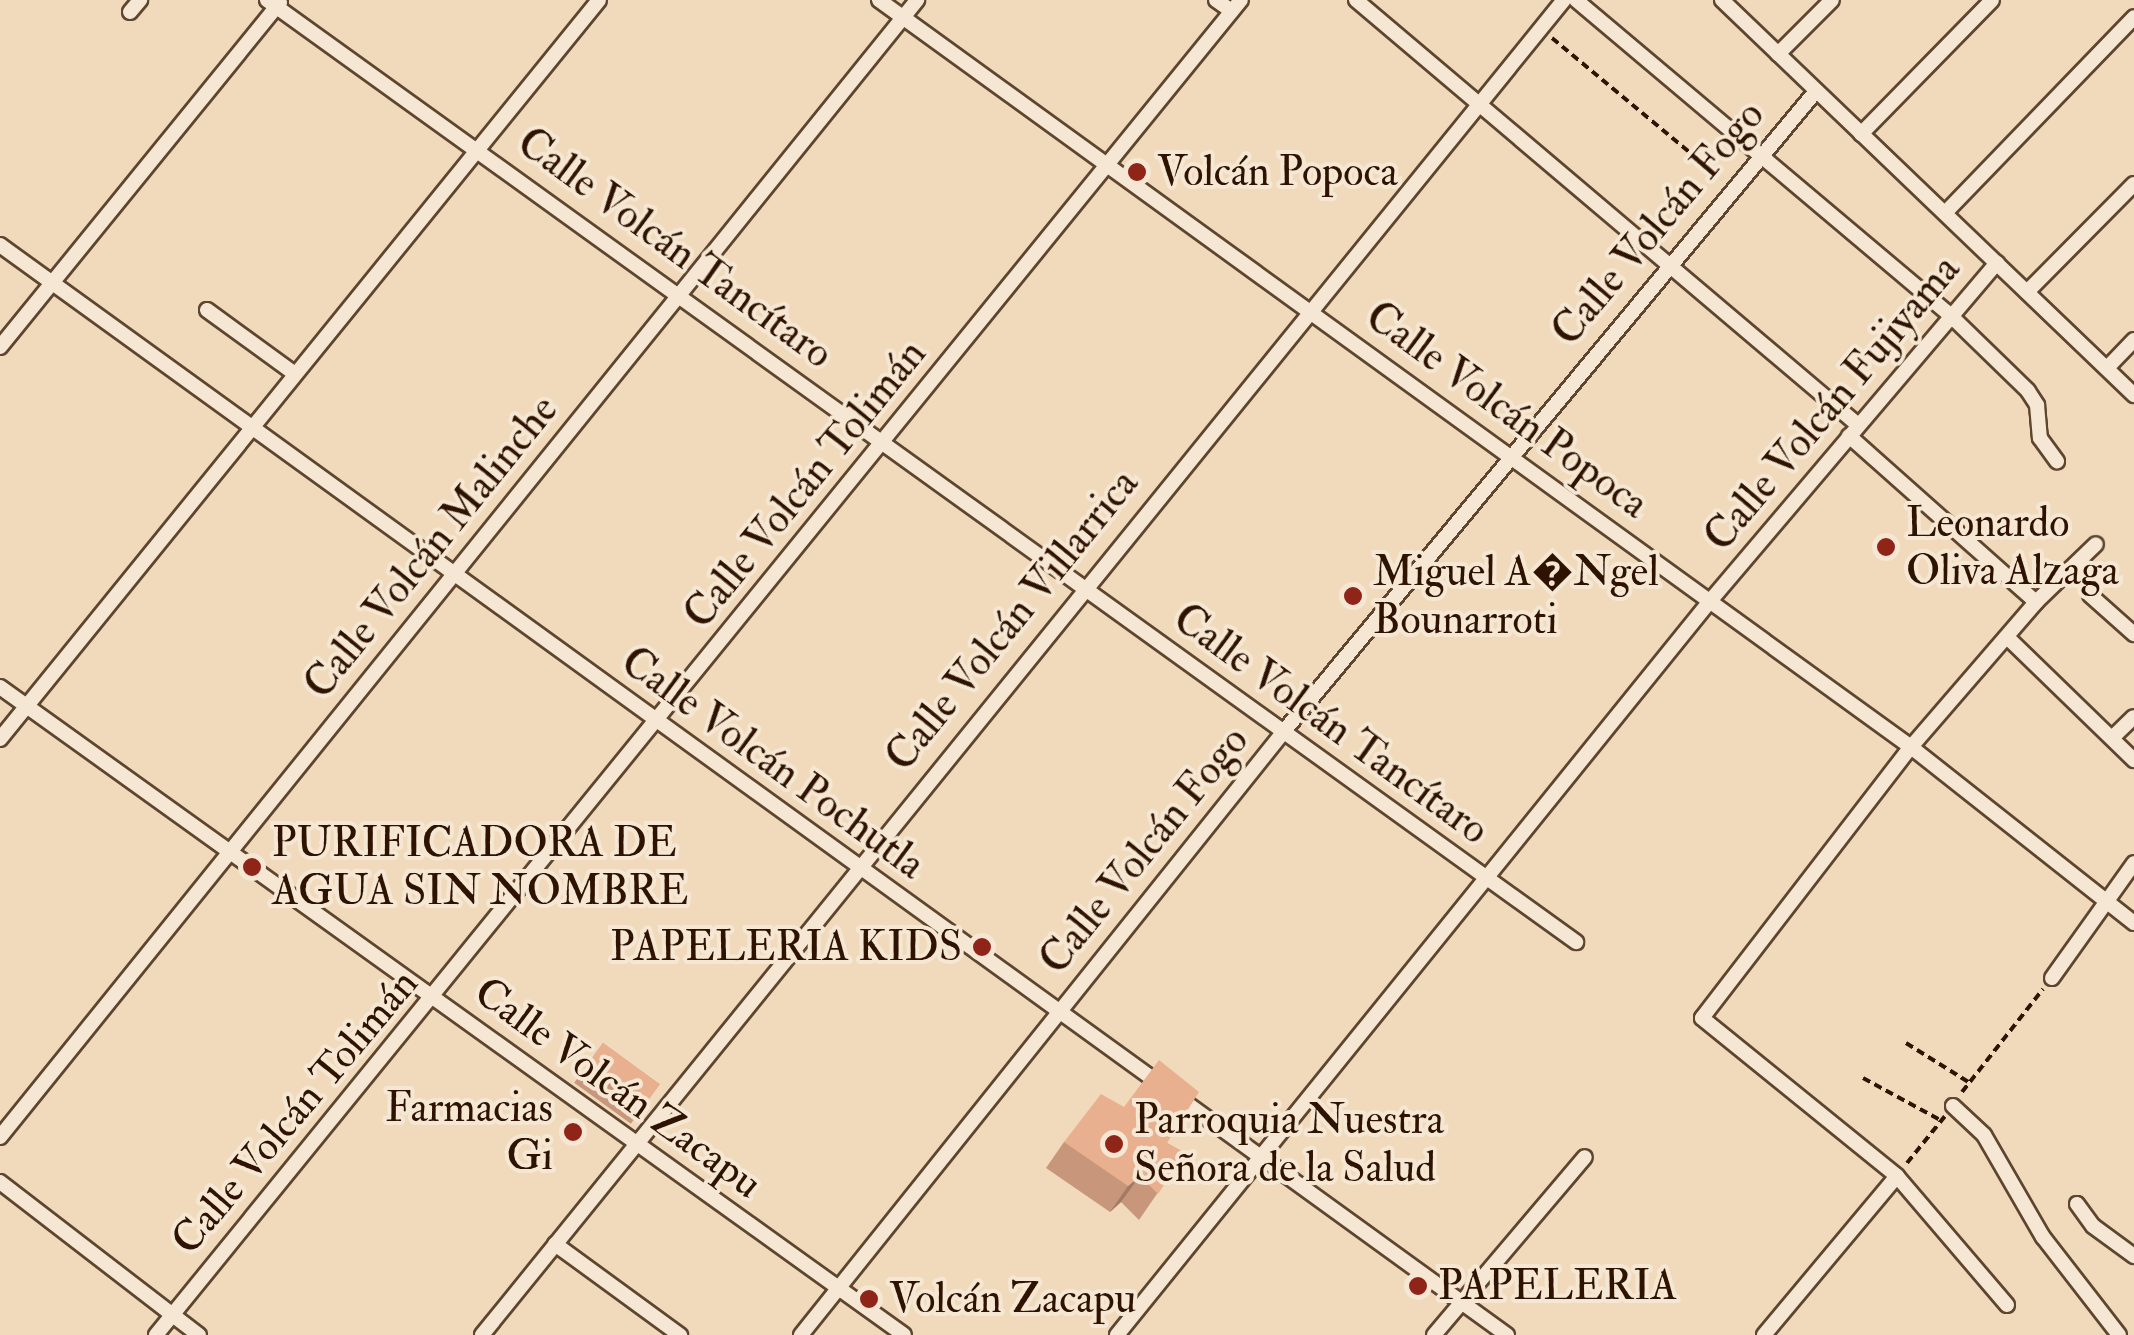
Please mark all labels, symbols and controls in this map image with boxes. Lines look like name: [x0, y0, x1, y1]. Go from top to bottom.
street label: Calle Volcán Fogo: [1541, 91, 1775, 355]
street label: Calle Volcán Tancítaro: [508, 117, 842, 379]
place label: Volcán Popoca: [1157, 147, 1398, 197]
marker: Volcán Popoca: [1126, 161, 1148, 183]
street label: Calle Volcán Fujiyama: [1694, 245, 1970, 561]
street label: Calle Volcán Popoca: [1356, 291, 1658, 529]
street label: Calle Volcán Tolimán: [673, 330, 937, 638]
street label: Calle Volcán Malinche: [293, 386, 569, 708]
street label: Calle Volcán Villarrica: [875, 459, 1149, 781]
place label: Leonardo Oliva Alzaga: [1906, 498, 2119, 596]
marker: Leonardo Oliva Alzaga: [1875, 536, 1897, 558]
place label: Miguel A�Ngel Bounarroti: [1373, 547, 1659, 646]
marker: Miguel A�Ngel Bounarroti: [1342, 585, 1364, 607]
street label: Calle Volcán Tancítaro: [1164, 593, 1498, 855]
street label: Calle Volcán Pochutla: [612, 636, 934, 890]
street label: Calle Volcán Fogo: [1029, 716, 1259, 984]
place label: PURIFICADORA DE AGUA SIN NOMBRE: [272, 818, 689, 916]
marker: PURIFICADORA DE AGUA SIN NOMBRE: [241, 856, 263, 878]
place label: PAPELERIA KIDS: [610, 922, 962, 972]
marker: PAPELERIA KIDS: [971, 936, 993, 958]
street label: Calle Volcán Tolimán: [161, 959, 429, 1265]
street label: Calle Volcán Zacapu: [464, 967, 772, 1209]
place label: Farmacias Gi: [385, 1083, 553, 1182]
place label: Parroquia Nuestra Señora de la Salud: [1134, 1095, 1444, 1194]
marker: Farmacias Gi: [562, 1121, 584, 1143]
marker: Parroquia Nuestra Señora de la Salud: [1103, 1133, 1125, 1155]
place label: PAPELERIA: [1438, 1261, 1677, 1311]
place label: Volcán Zacapu: [889, 1274, 1136, 1324]
marker: PAPELERIA: [1407, 1275, 1429, 1297]
marker: Volcán Zacapu: [858, 1288, 880, 1310]

